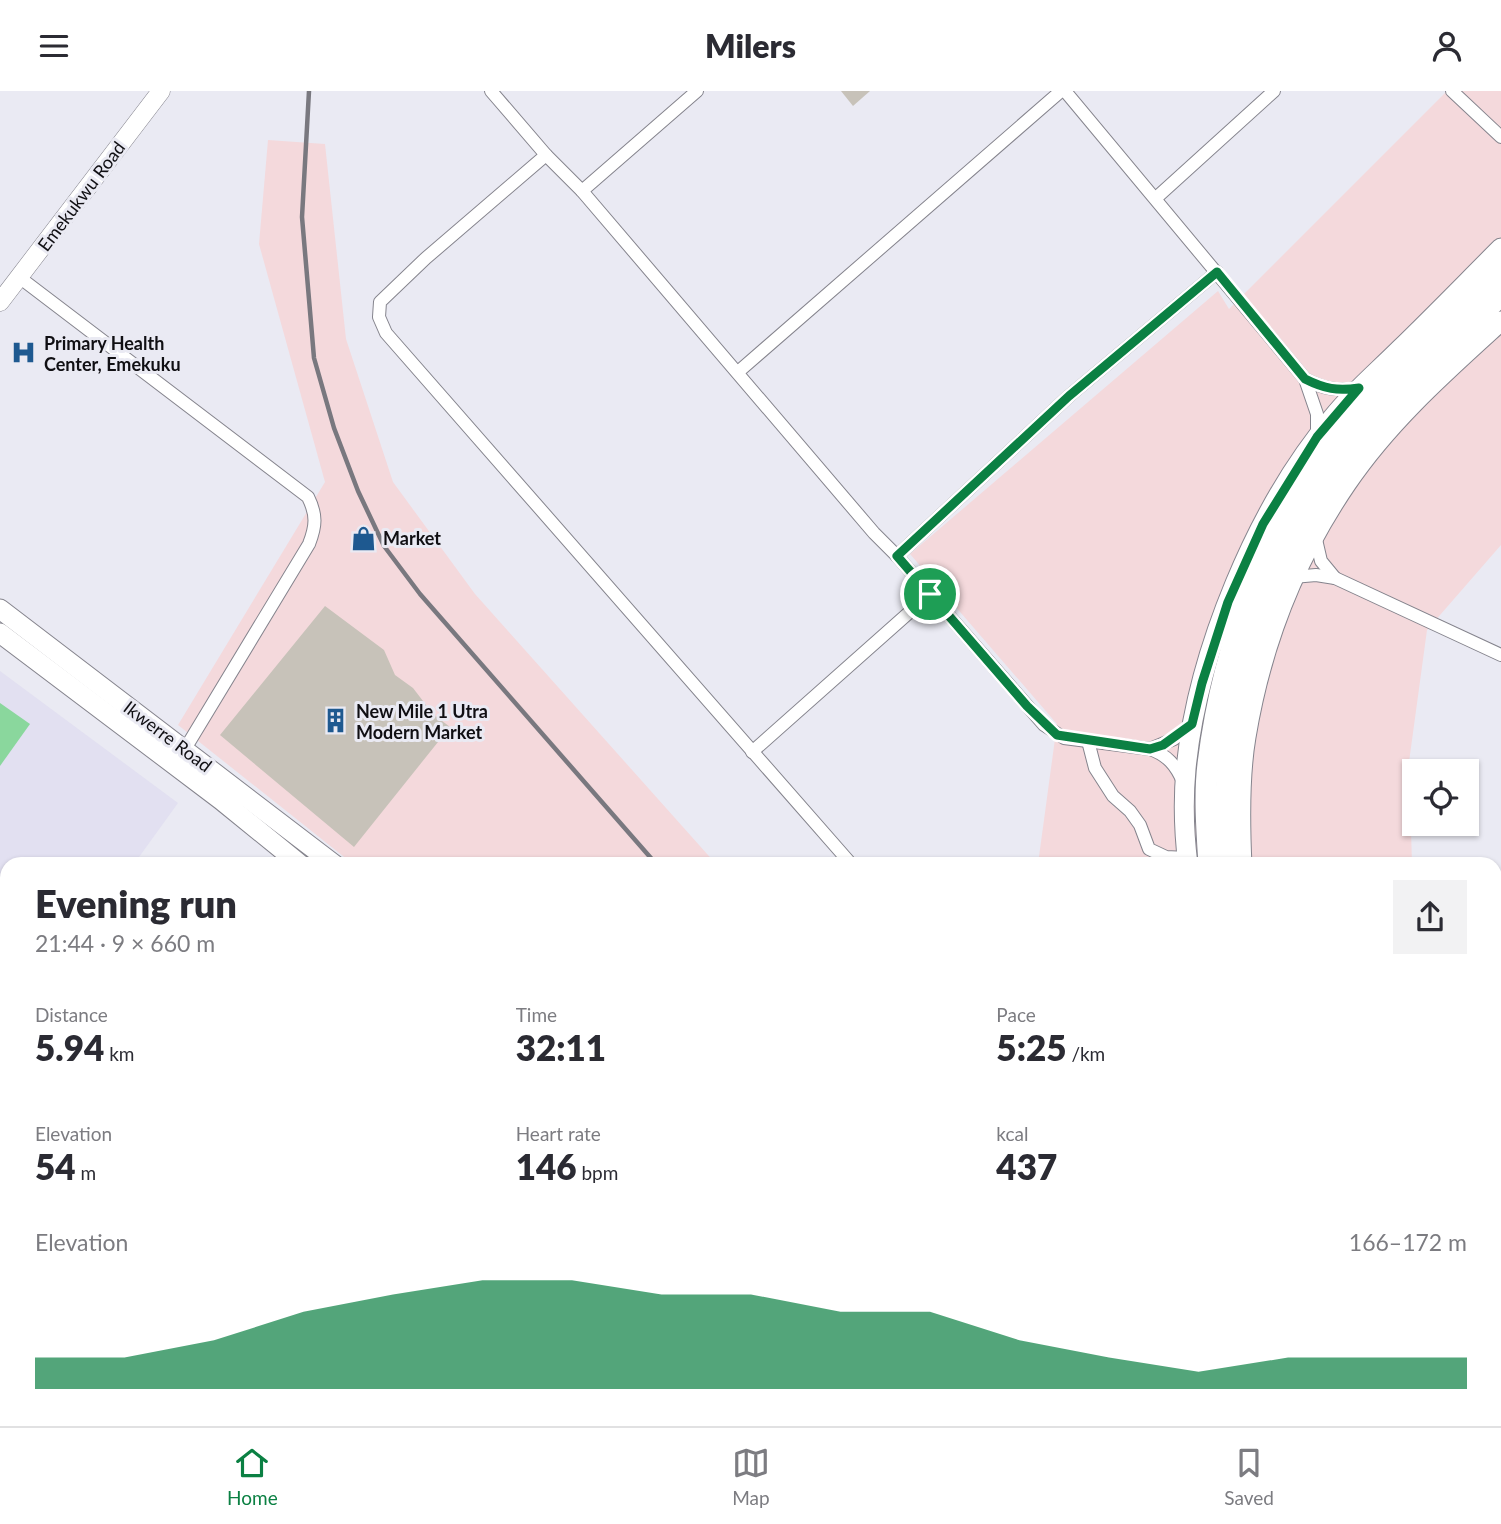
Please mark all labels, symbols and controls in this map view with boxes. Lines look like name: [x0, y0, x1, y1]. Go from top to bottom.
text: Milers: [705, 26, 796, 65]
icon: menu: [35, 27, 73, 65]
icon: person: [1428, 27, 1466, 65]
street label: Emekukwu Road: [33, 137, 129, 255]
place label: Primary Health Center, Emekuku: [44, 332, 181, 375]
hospital icon: Primary Health Center, Emekuku: [10, 339, 38, 367]
shop icon: Market: [349, 524, 377, 552]
place label: Market: [383, 527, 441, 549]
pin: [900, 564, 960, 624]
icon: arrive: [911, 575, 949, 613]
street label: Ikwerre Road: [120, 696, 216, 776]
place label: New Mile 1 Utra Modern Market: [356, 700, 488, 743]
building icon: New Mile 1 Utra Modern Market: [322, 707, 350, 735]
map controls: [1402, 759, 1479, 836]
button: locate: [1402, 759, 1479, 836]
text: Evening run: [35, 880, 237, 926]
button: share: [1393, 880, 1467, 954]
text: 21:44 · 9 × 660 m: [35, 929, 215, 957]
text: Distance: [35, 1003, 108, 1026]
text: Time: [516, 1003, 557, 1026]
text: Pace: [996, 1003, 1036, 1026]
text: 5.94: [35, 1026, 104, 1068]
text: 32:11: [516, 1026, 606, 1068]
text: 5:25: [996, 1026, 1067, 1068]
text: km: [104, 1042, 134, 1065]
text: /km: [1067, 1042, 1105, 1065]
text: Elevation: [35, 1122, 112, 1145]
text: Heart rate: [516, 1122, 601, 1145]
text: kcal: [996, 1122, 1028, 1145]
text: 54: [35, 1145, 76, 1187]
text: 146: [516, 1145, 577, 1187]
text: 437: [996, 1145, 1057, 1187]
text: m: [76, 1161, 96, 1184]
text: bpm: [577, 1161, 618, 1184]
text: Elevation: [35, 1228, 128, 1256]
text: 166–172 m: [1349, 1228, 1467, 1256]
tab: Home: [227, 1444, 278, 1509]
tab: Map: [732, 1444, 770, 1509]
tab: Saved: [1224, 1444, 1274, 1509]

